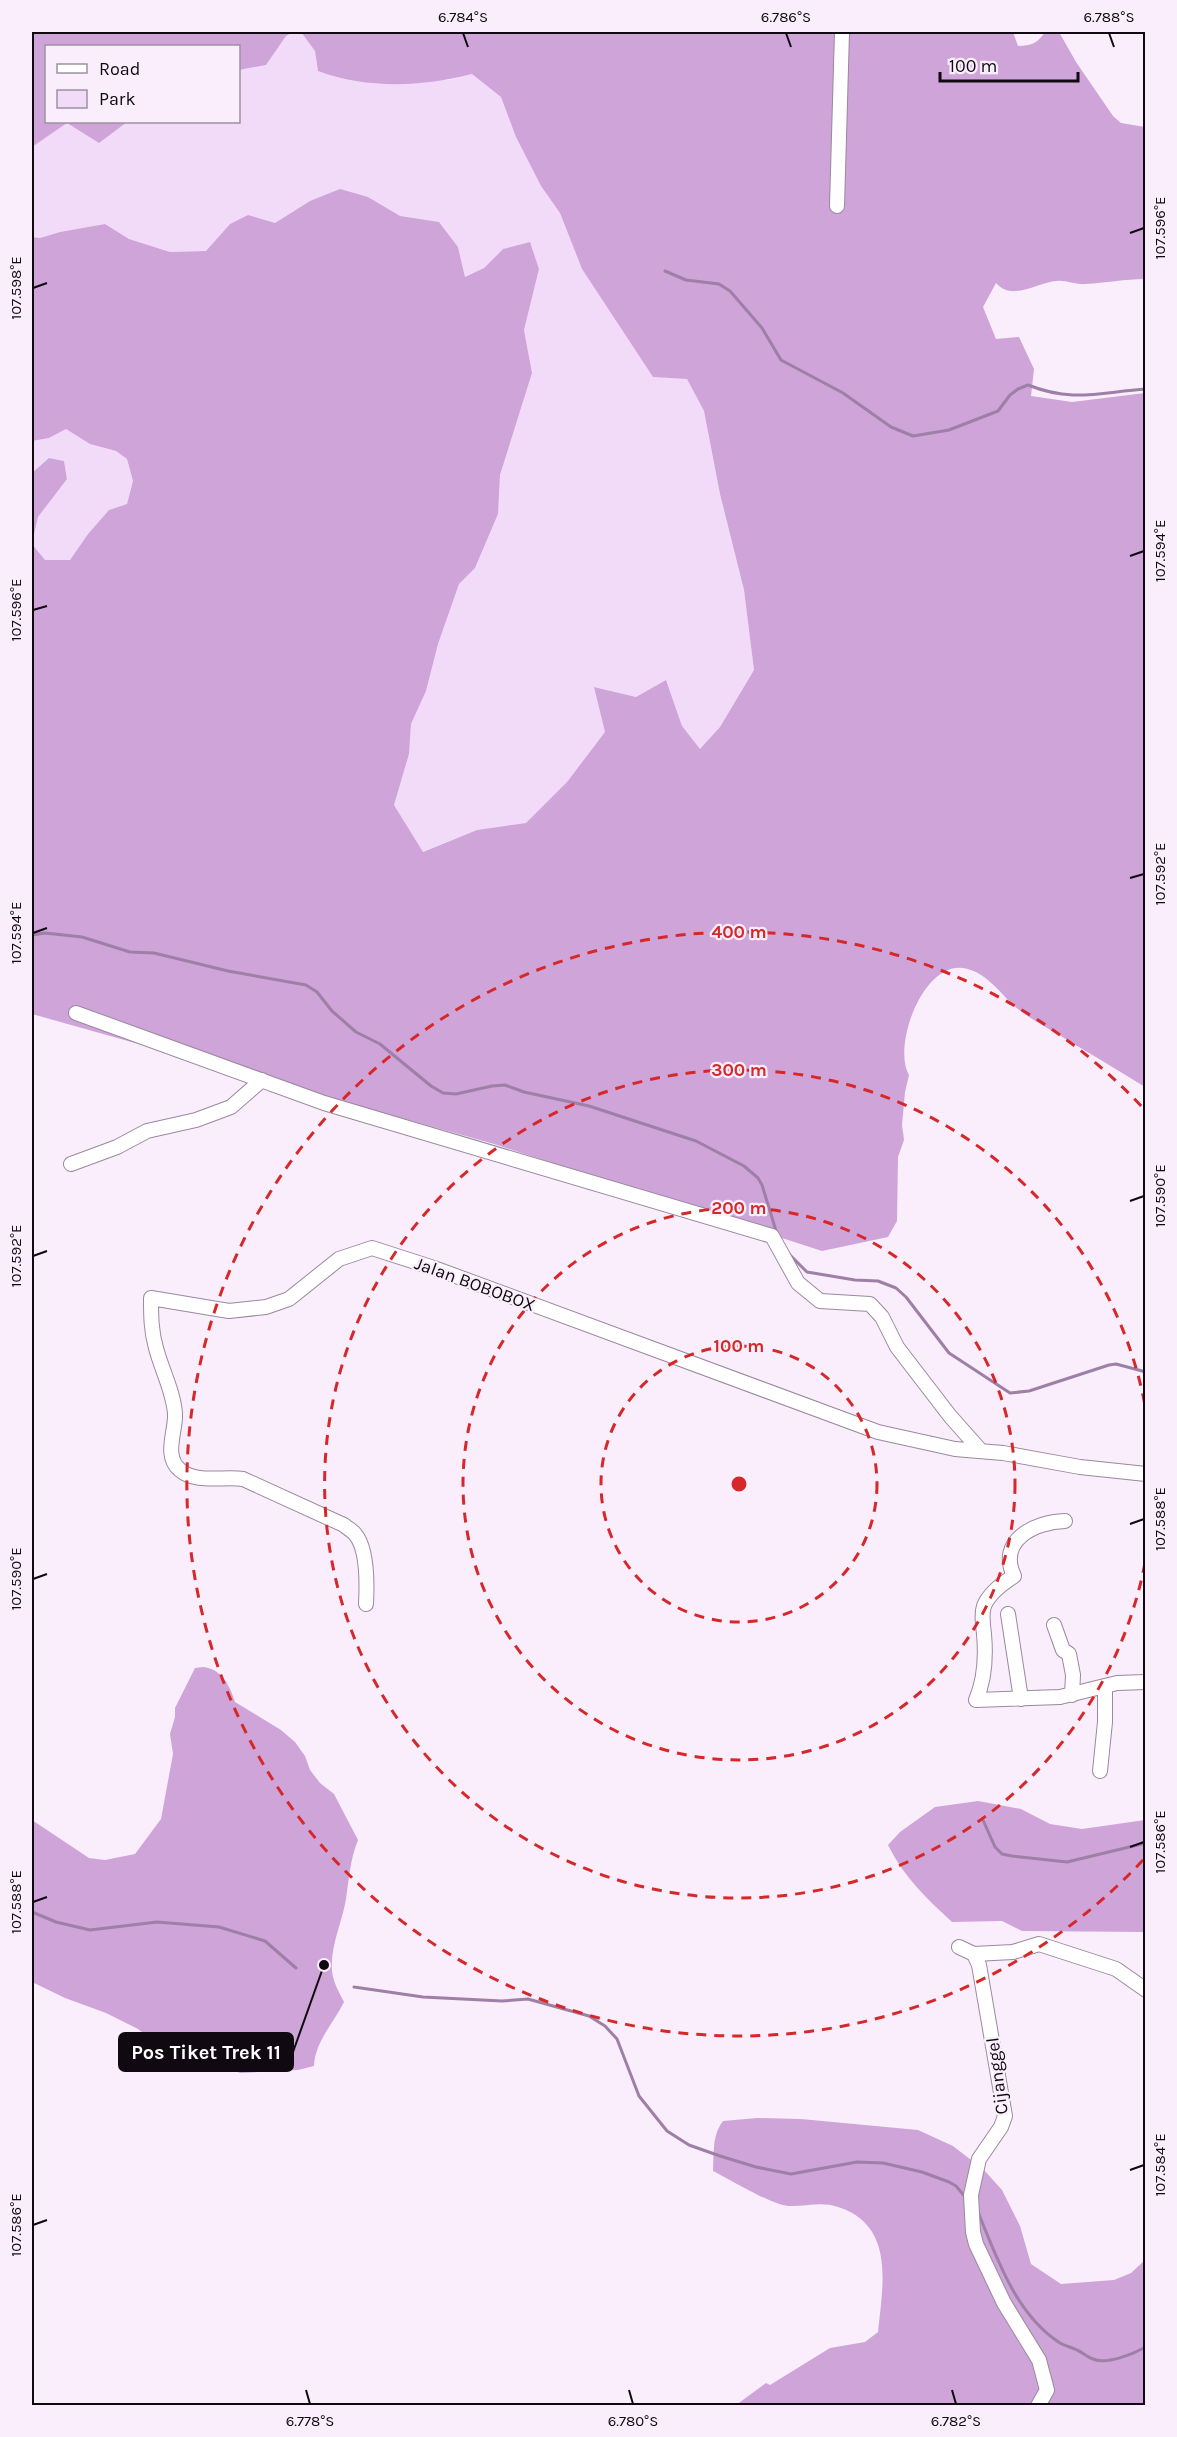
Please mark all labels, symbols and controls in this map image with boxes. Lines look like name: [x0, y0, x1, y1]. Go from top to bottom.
text: 6.784°S: [438, 8, 488, 26]
text: 6.786°S: [761, 8, 811, 26]
text: 6.788°S: [1084, 8, 1134, 26]
legend: [45, 45, 240, 123]
scale bar: [940, 45, 1078, 83]
text: 100 m: [949, 55, 997, 77]
text: Road: [99, 58, 140, 80]
text: Park: [99, 88, 136, 110]
text: 107.596°E: [1151, 197, 1169, 259]
text: 107.598°E: [7, 256, 25, 320]
text: 107.594°E: [1151, 520, 1169, 582]
text: 107.596°E: [7, 579, 25, 641]
text: 107.592°E: [1151, 843, 1169, 905]
text: 107.594°E: [7, 902, 25, 964]
text: 400 m: [711, 921, 767, 943]
text: 300 m: [711, 1059, 767, 1081]
text: 107.590°E: [1151, 1164, 1169, 1228]
text: 200 m: [711, 1197, 767, 1219]
text: 107.592°E: [7, 1225, 25, 1287]
street label: Jalan BOBOBOX: [412, 1252, 538, 1316]
text: 100 m: [714, 1335, 764, 1357]
centre of rings: [729, 1474, 749, 1494]
text: 107.588°E: [1151, 1487, 1169, 1551]
text: 107.590°E: [7, 1547, 25, 1611]
text: 107.586°E: [1151, 1810, 1169, 1874]
text: 107.588°E: [7, 1870, 25, 1934]
callout: Pos Tiket Trek 11: [119, 2033, 293, 2071]
street label: Cijanggel: [981, 2036, 1013, 2116]
text: Pos Tiket Trek 11: [131, 2041, 281, 2064]
text: 107.584°E: [1151, 2133, 1169, 2197]
text: 107.586°E: [7, 2193, 25, 2257]
text: 6.778°S: [286, 2412, 334, 2430]
text: 6.780°S: [608, 2412, 658, 2430]
text: 6.782°S: [931, 2412, 981, 2430]

